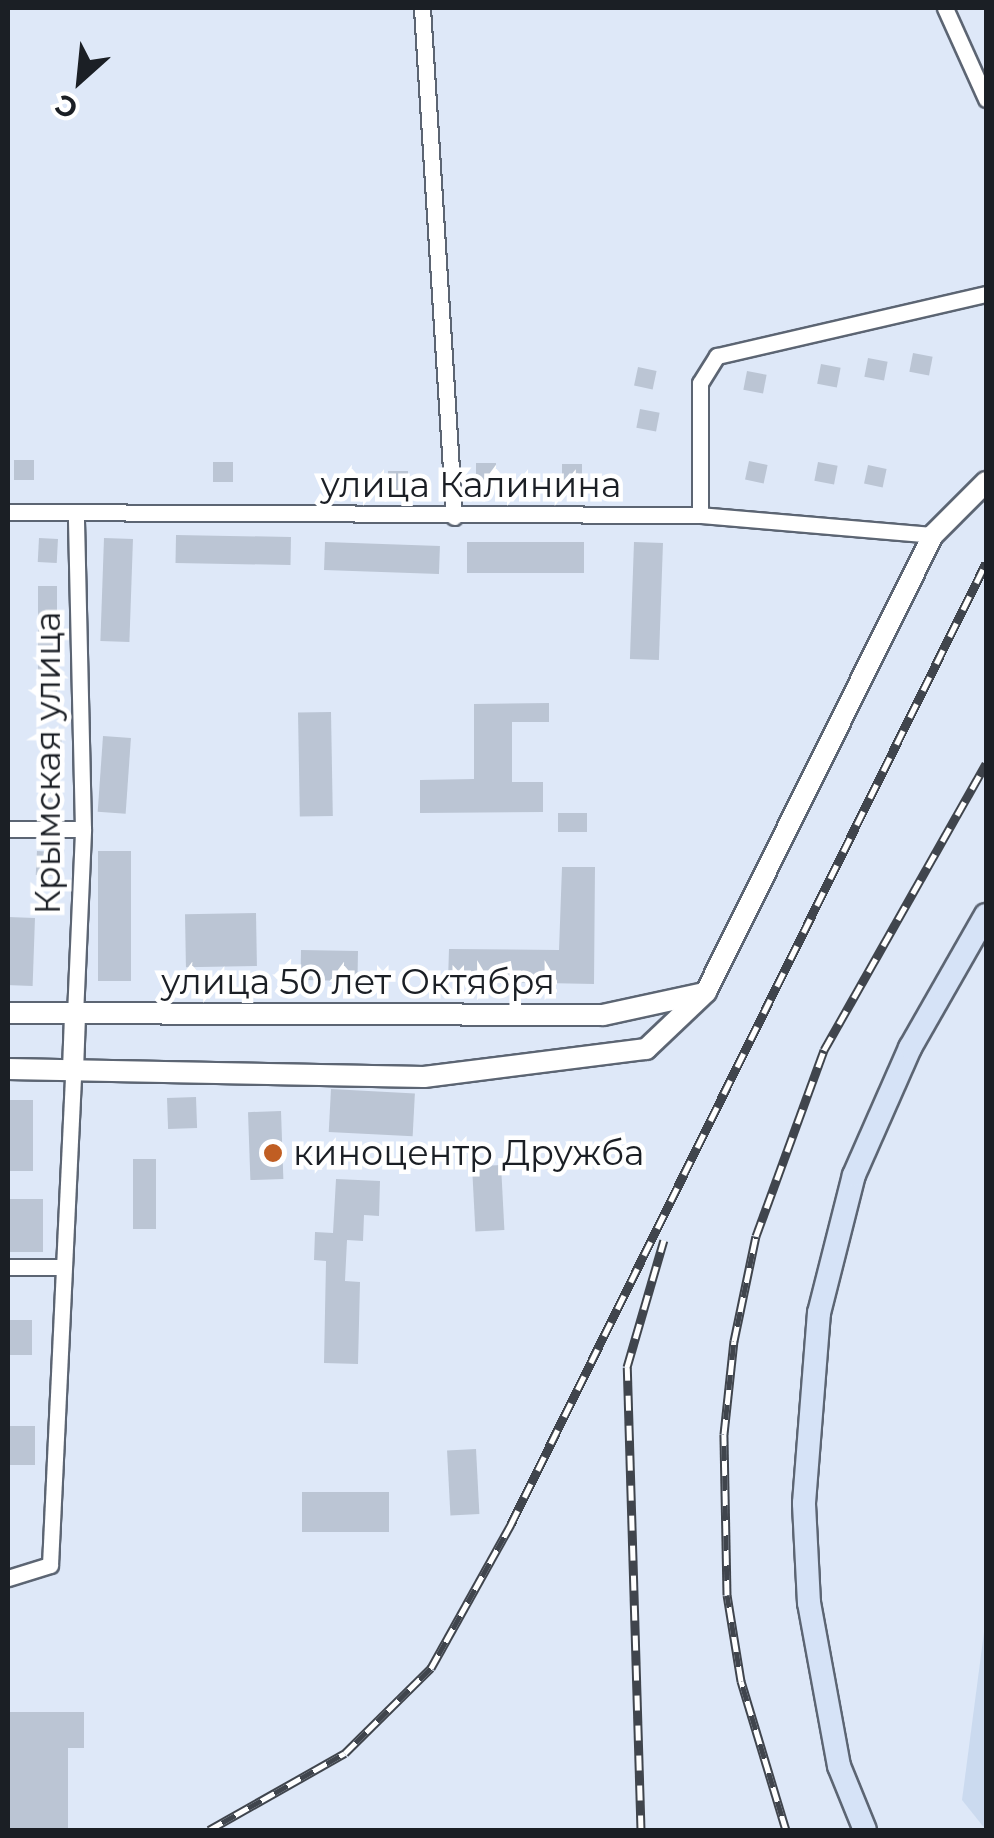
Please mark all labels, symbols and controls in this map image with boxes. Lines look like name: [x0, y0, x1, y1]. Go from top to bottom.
north arrow: [30, 30, 130, 130]
text: С: [50, 87, 83, 126]
street label: улица Калинина: [321, 464, 621, 506]
street label: Крымская улица: [27, 611, 69, 915]
street label: улица 50 лет Октября: [161, 961, 555, 1003]
place label: киноцентр Дружба: [293, 1132, 644, 1174]
marker: киноцентр Дружба: [262, 1142, 284, 1164]

